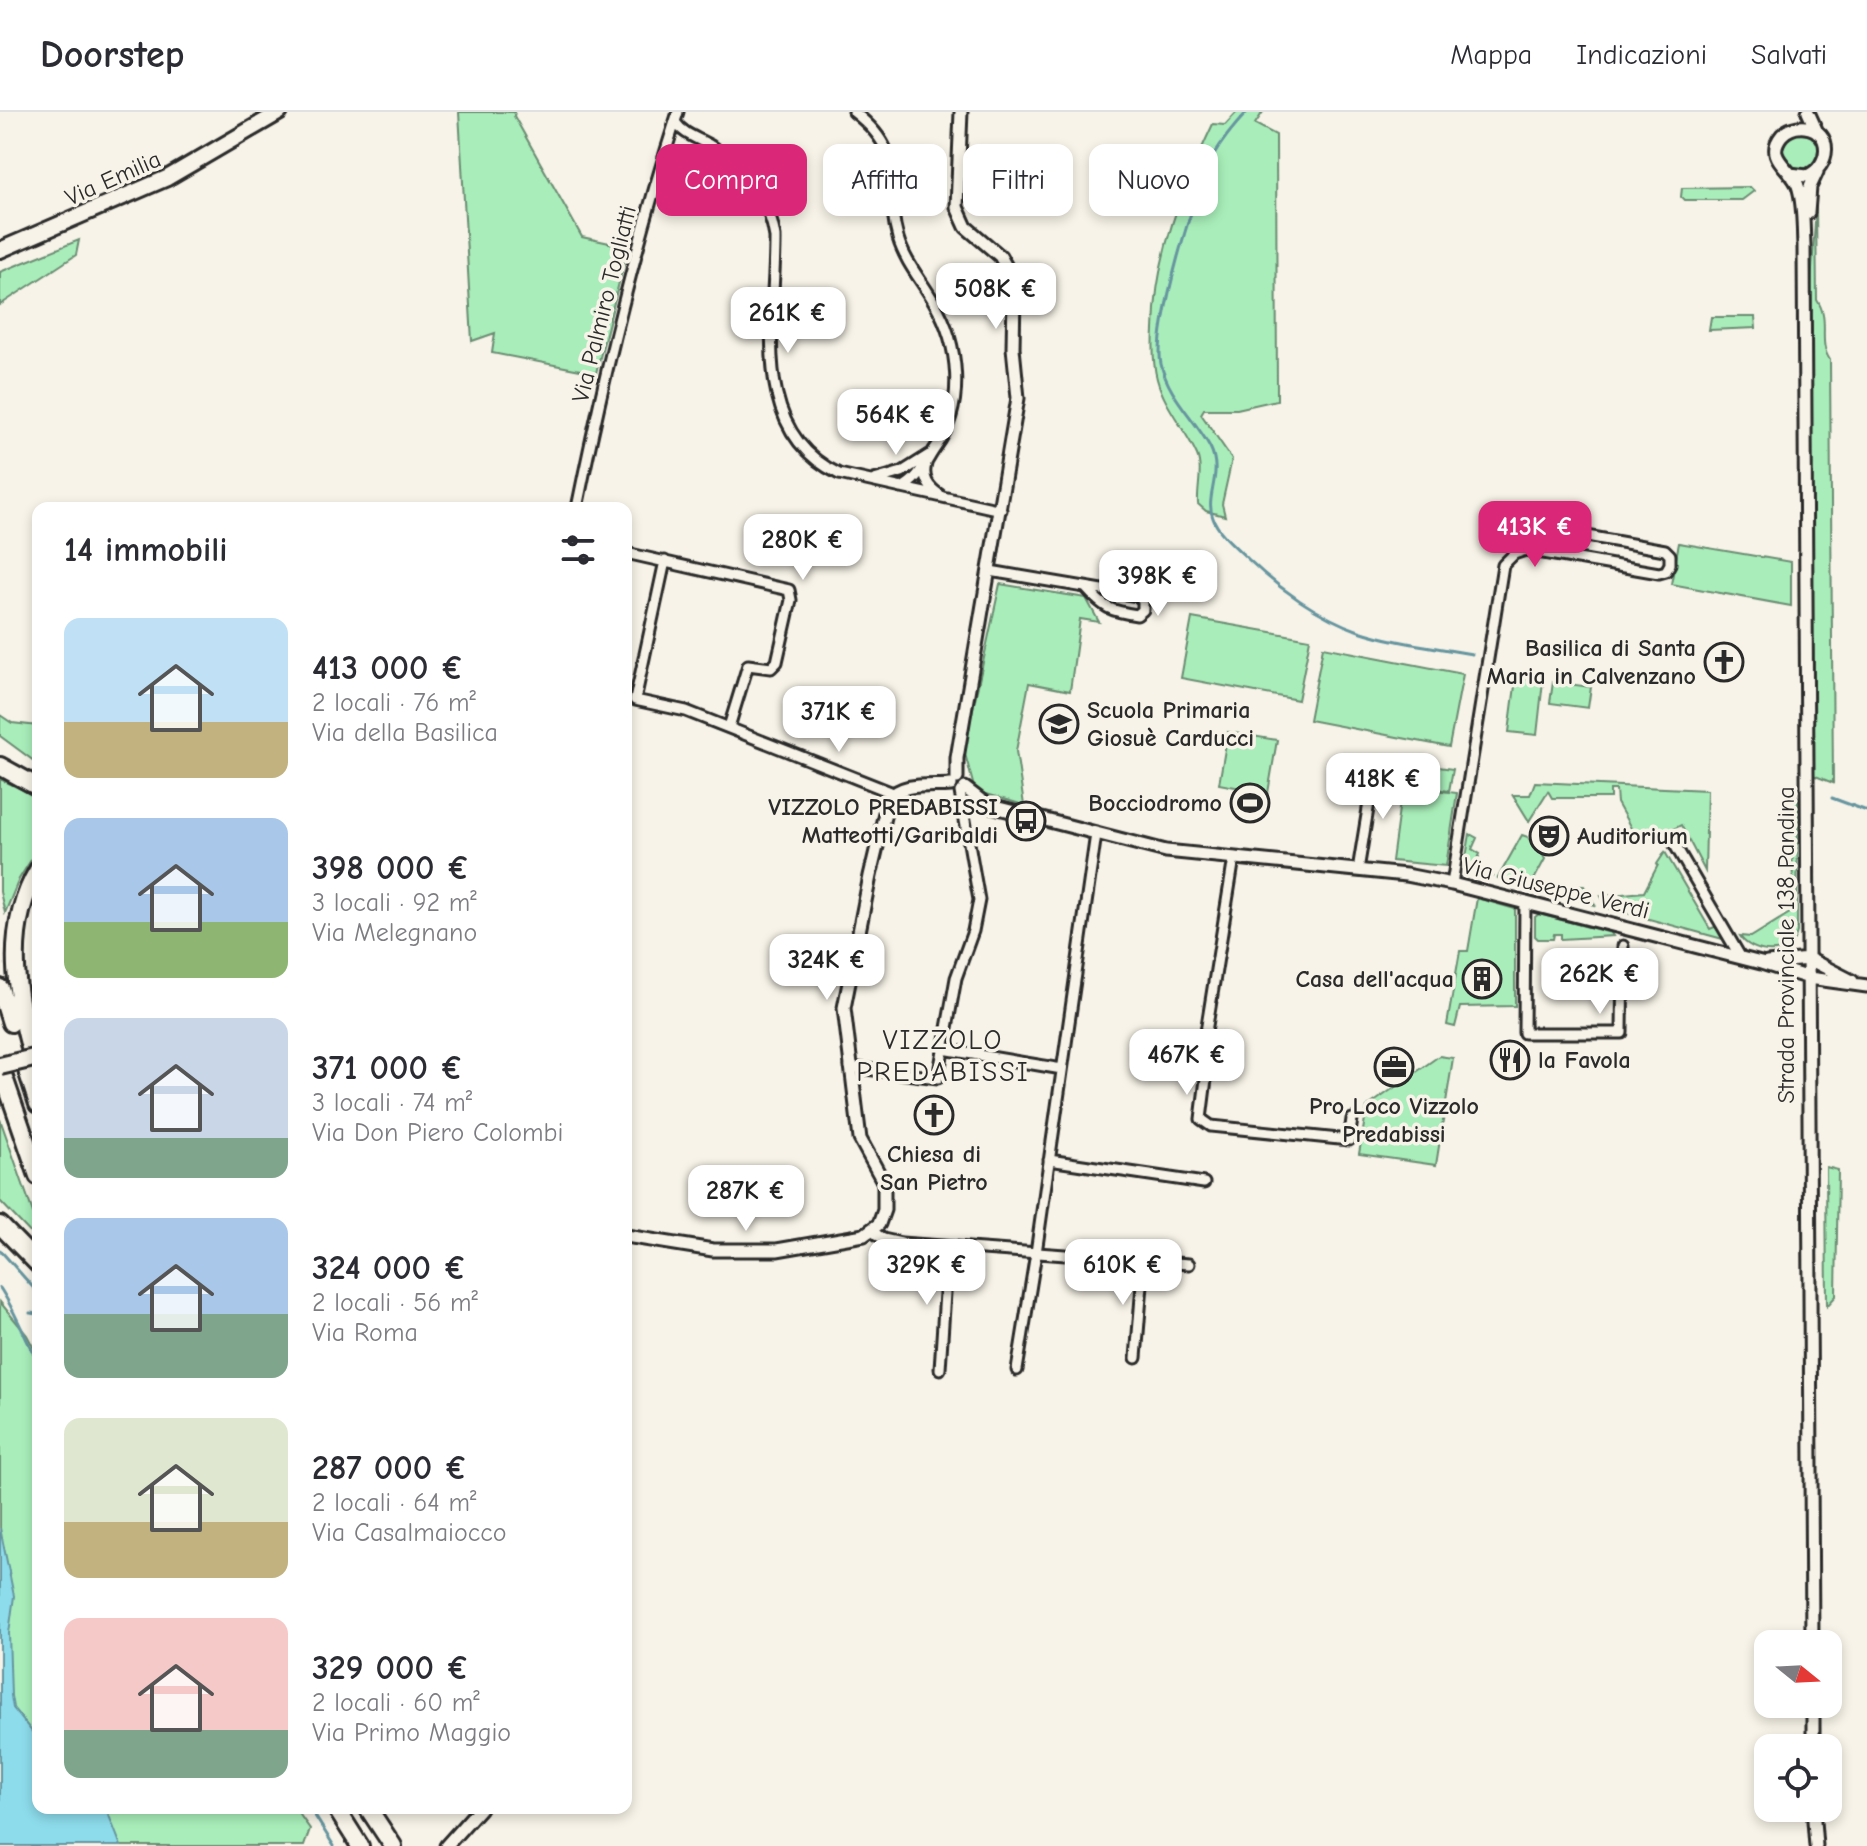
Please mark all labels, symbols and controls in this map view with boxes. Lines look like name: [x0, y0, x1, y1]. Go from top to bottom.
text: Doorstep: [40, 33, 184, 77]
text: Mappa: [1450, 39, 1532, 71]
text: Indicazioni: [1576, 39, 1707, 71]
text: Salvati: [1751, 39, 1827, 71]
chip: Compra: [656, 144, 807, 216]
chip: Affitta: [823, 144, 947, 216]
chip: Filtri: [963, 144, 1073, 216]
chip: Nuovo: [1089, 144, 1218, 216]
street label: Via Emilia: [61, 145, 165, 211]
street label: Via Palmiro Togliatti: [566, 203, 642, 405]
pin: 508K €: [931, 263, 1061, 331]
text: 508K €: [954, 274, 1038, 304]
pin: 261K €: [723, 287, 853, 355]
text: 261K €: [749, 298, 827, 328]
pin: 564K €: [831, 389, 961, 457]
text: 564K €: [855, 400, 937, 430]
pin: 413K €: [1470, 501, 1600, 569]
text: 413K €: [1496, 512, 1574, 542]
pin: 280K €: [738, 514, 868, 582]
text: 280K €: [762, 525, 844, 555]
icon: filters: [556, 528, 600, 572]
text: 14 immobili: [64, 530, 227, 570]
pin: 398K €: [1093, 550, 1223, 618]
text: 398K €: [1117, 561, 1199, 591]
place label: Basilica di Santa Maria in Calvenzano: [1486, 634, 1696, 690]
church icon: Basilica di Santa Maria in Calvenzano: [1703, 641, 1745, 683]
text: 413 000 €: [312, 648, 464, 688]
icon: home: [128, 650, 224, 746]
pin: 371K €: [774, 686, 904, 754]
text: 2 locali · 76 m²: [312, 688, 476, 718]
place label: Scuola Primaria Giosuè Carducci: [1087, 696, 1254, 752]
text: 371K €: [801, 697, 877, 727]
school or university icon: Scuola Primaria Giosuè Carducci: [1038, 703, 1080, 745]
text: Via della Basilica: [312, 718, 498, 748]
pin: 418K €: [1318, 753, 1448, 821]
text: 418K €: [1344, 764, 1422, 794]
sports icon: Bocciodromo: [1229, 782, 1271, 824]
street label: Strada Provinciale 138 Pandina: [1772, 786, 1800, 1104]
place label: Bocciodromo: [1088, 789, 1222, 817]
place label: VIZZOLO PREDABISSI Matteotti/Garibaldi: [768, 793, 998, 849]
bus stop icon: VIZZOLO PREDABISSI Matteotti/Garibaldi: [1005, 800, 1047, 842]
theatre icon: Auditorium: [1528, 815, 1570, 857]
place label: Auditorium: [1577, 822, 1688, 850]
text: 398 000 €: [312, 848, 470, 888]
icon: home: [128, 850, 224, 946]
street label: Via Giuseppe Verdi: [1460, 851, 1652, 925]
text: 3 locali · 92 m²: [312, 888, 477, 918]
text: Via Melegnano: [312, 918, 477, 948]
pin: 324K €: [762, 934, 892, 1002]
text: 324K €: [788, 945, 867, 975]
pin: 262K €: [1535, 948, 1665, 1016]
building icon: Casa dell'acqua: [1461, 958, 1503, 1000]
text: 262K €: [1559, 959, 1641, 989]
place label: Casa dell'acqua: [1296, 965, 1454, 993]
district label: VIZZOLO PREDABISSI: [856, 1024, 1030, 1088]
pin: 467K €: [1122, 1029, 1252, 1097]
restaurant icon: la Favola: [1489, 1039, 1531, 1081]
text: 467K €: [1147, 1040, 1227, 1070]
office icon: Pro Loco Vizzolo Predabissi: [1373, 1046, 1415, 1088]
place label: la Favola: [1538, 1046, 1631, 1074]
text: 371 000 €: [312, 1048, 463, 1088]
icon: home: [128, 1050, 224, 1146]
text: 3 locali · 74 m²: [312, 1088, 472, 1118]
place label: Pro Loco Vizzolo Predabissi: [1309, 1092, 1479, 1148]
church icon: Chiesa di San Pietro: [913, 1094, 955, 1136]
text: Via Don Piero Colombi: [312, 1118, 563, 1148]
place label: Chiesa di San Pietro: [880, 1140, 988, 1196]
pin: 287K €: [681, 1165, 811, 1233]
text: 287K €: [706, 1176, 786, 1206]
pin: 329K €: [862, 1239, 992, 1307]
pin: 610K €: [1058, 1239, 1188, 1307]
text: 324 000 €: [312, 1248, 467, 1288]
icon: home: [128, 1250, 224, 1346]
text: 329K €: [886, 1250, 968, 1280]
text: 610K €: [1083, 1250, 1163, 1280]
text: 2 locali · 56 m²: [312, 1288, 478, 1318]
text: Via Roma: [312, 1318, 418, 1348]
text: 287 000 €: [312, 1448, 468, 1488]
icon: home: [128, 1450, 224, 1546]
text: 2 locali · 64 m²: [312, 1488, 477, 1518]
text: Via Casalmaiocco: [312, 1518, 507, 1548]
north arrow: [1754, 1630, 1842, 1718]
map controls: [1754, 1630, 1842, 1822]
text: 329 000 €: [312, 1648, 469, 1688]
icon: home: [128, 1650, 224, 1746]
text: 2 locali · 60 m²: [312, 1688, 480, 1718]
text: Via Primo Maggio: [312, 1718, 511, 1748]
button: locate: [1754, 1734, 1842, 1822]

